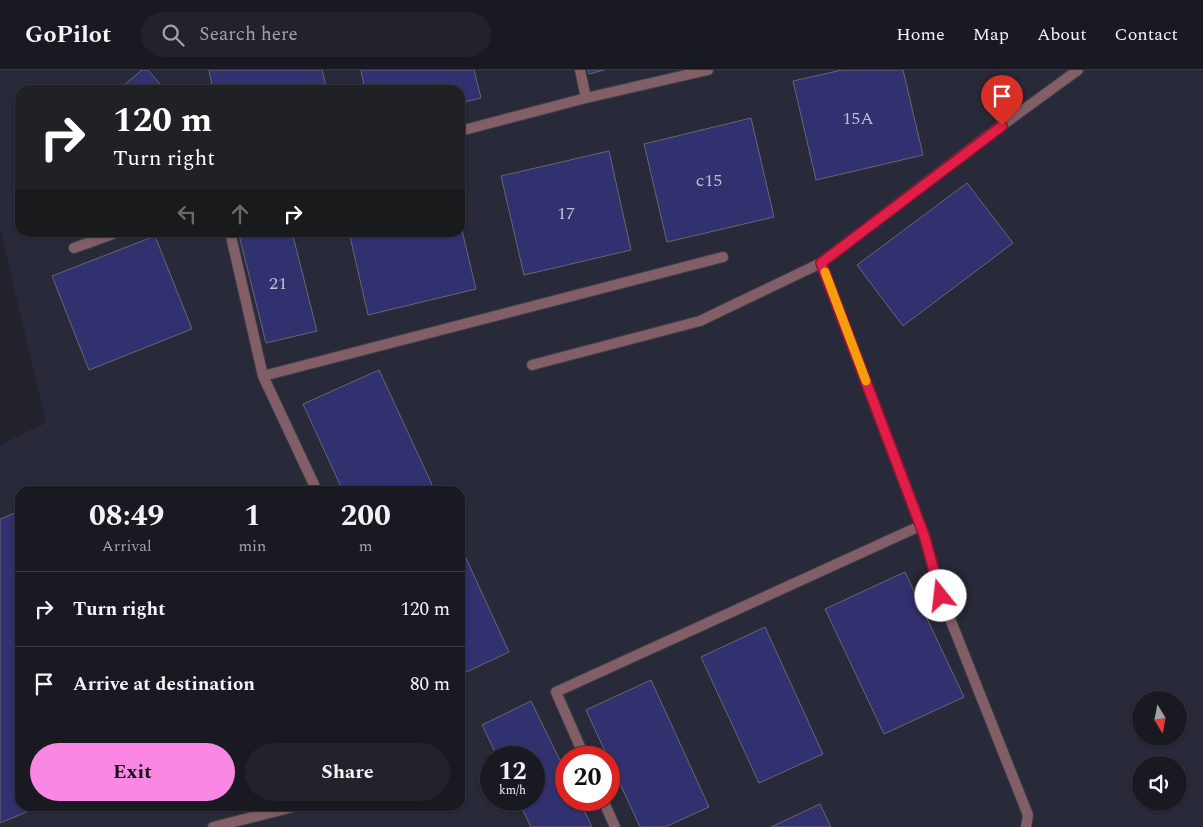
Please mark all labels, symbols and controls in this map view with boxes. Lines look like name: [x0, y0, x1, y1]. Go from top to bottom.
search box: [141, 12, 491, 57]
text: GoPilot: [25, 17, 111, 53]
text: Search here: [199, 20, 298, 49]
icon: search: [159, 21, 187, 49]
text: Home: [896, 21, 945, 48]
text: Map: [973, 21, 1009, 48]
text: About: [1037, 21, 1087, 48]
text: Contact: [1115, 21, 1178, 48]
pin: [981, 75, 1023, 126]
icon: arrive: [988, 82, 1016, 110]
text: 120 m: [113, 94, 212, 147]
icon: right: [30, 105, 95, 170]
house number: 15А: [842, 105, 874, 132]
text: Turn right: [113, 142, 215, 175]
house number: с15: [696, 167, 722, 194]
icon: left: [173, 200, 201, 228]
icon: ahead: [226, 200, 254, 228]
icon: right: [279, 200, 307, 228]
house number: 17: [557, 200, 575, 227]
house number: 21: [269, 270, 287, 297]
text: 08:49: [89, 493, 164, 539]
text: 1: [244, 493, 261, 539]
text: 200: [340, 493, 391, 539]
text: Arrival: [102, 534, 152, 558]
text: min: [238, 534, 266, 558]
text: m: [359, 534, 373, 558]
position arrow: [914, 569, 966, 621]
icon: right: [30, 595, 58, 623]
text: Turn right: [73, 595, 166, 624]
text: 120 m: [400, 595, 450, 624]
icon: arrive: [30, 670, 58, 698]
text: Arrive at destination: [73, 670, 255, 699]
text: 80 m: [410, 670, 450, 699]
north arrow: [1132, 691, 1188, 746]
map controls: [1132, 691, 1187, 811]
button: Exit: [30, 743, 235, 801]
button: Share: [245, 743, 450, 801]
speed limit sign: 20: [555, 746, 620, 811]
text: 12: [498, 753, 527, 791]
button: sound: [1132, 756, 1187, 811]
text: km/h: [499, 781, 526, 800]

